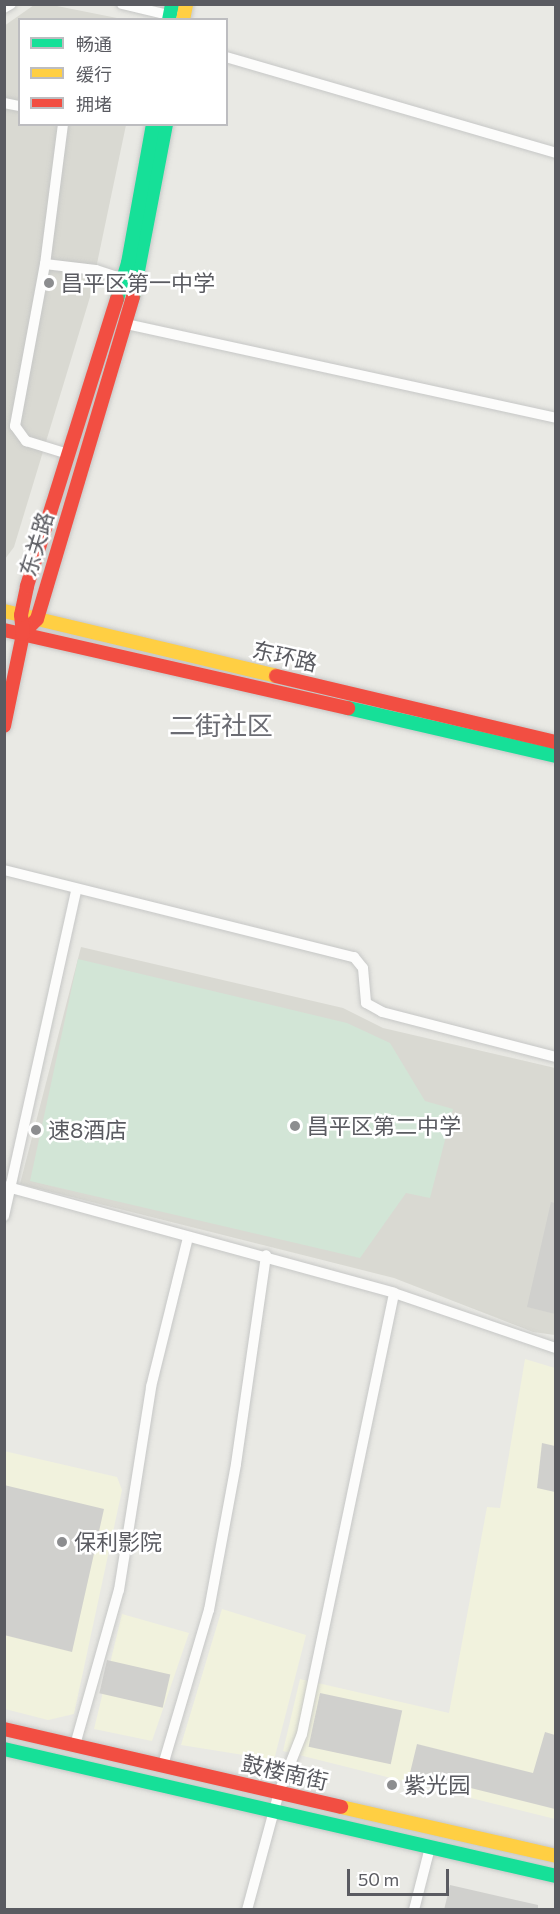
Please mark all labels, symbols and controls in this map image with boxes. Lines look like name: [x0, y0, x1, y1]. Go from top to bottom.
legend: [18, 18, 228, 126]
text: 畅通: [76, 33, 112, 55]
text: 缓行: [76, 63, 112, 85]
text: 拥堵: [76, 93, 112, 115]
place label: 昌平区第一中学: [61, 270, 215, 296]
marker: 昌平区第一中学: [42, 276, 56, 290]
street label: 东关路: [14, 509, 58, 579]
street label: 东环路: [250, 636, 320, 676]
district label: 二街社区: [169, 709, 273, 741]
place label: 昌平区第二中学: [307, 1113, 461, 1139]
place label: 速8酒店: [48, 1117, 127, 1143]
marker: 昌平区第二中学: [288, 1119, 302, 1133]
marker: 速8酒店: [29, 1123, 43, 1137]
place label: 保利影院: [74, 1529, 162, 1555]
marker: 保利影院: [55, 1535, 69, 1549]
street label: 鼓楼南街: [239, 1749, 331, 1795]
place label: 紫光园: [404, 1772, 470, 1798]
marker: 紫光园: [385, 1778, 399, 1792]
scale bar: [350, 1857, 452, 1895]
text: 50 m: [358, 1868, 399, 1890]

